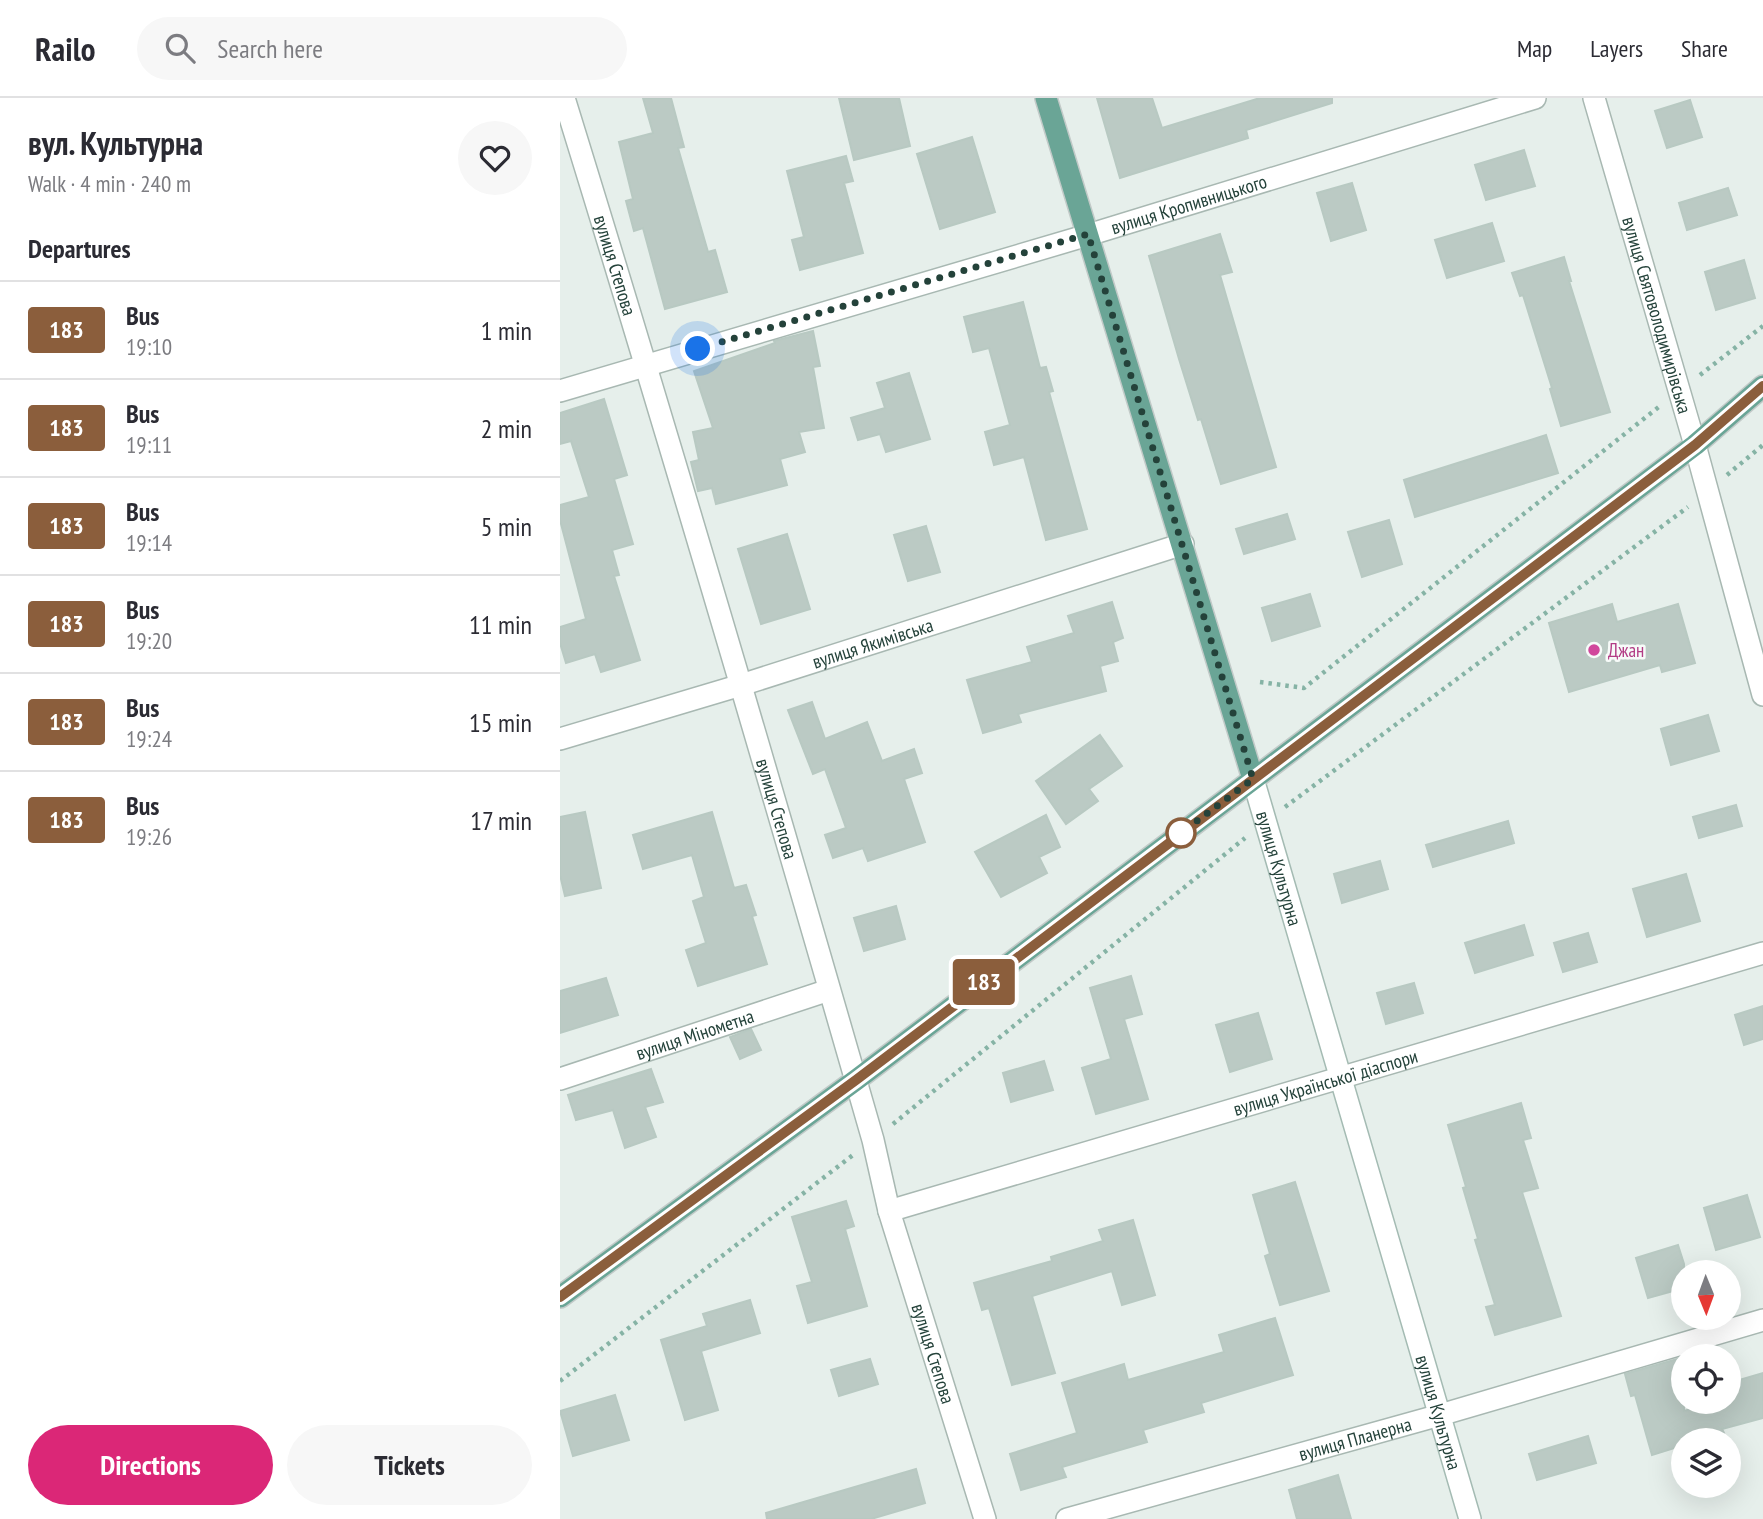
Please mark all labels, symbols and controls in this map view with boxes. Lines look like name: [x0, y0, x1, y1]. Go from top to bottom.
search box: [137, 17, 627, 80]
text: Railo: [35, 27, 95, 70]
icon: search: [161, 29, 199, 67]
text: Search here: [217, 32, 323, 65]
text: Map: [1517, 33, 1552, 64]
text: Layers: [1590, 33, 1643, 64]
text: Share: [1681, 33, 1728, 64]
text: вул. Культурна: [28, 121, 203, 164]
button: heart: [458, 121, 532, 195]
text: Walk · 4 min · 240 m: [28, 169, 191, 198]
street label: вулиця Кропивницького: [1108, 169, 1270, 239]
street label: вулиця Степова: [589, 212, 642, 318]
street label: вулиця Святоволодимирівська: [1617, 214, 1697, 416]
text: Departures: [28, 232, 131, 265]
text: Bus: [126, 299, 159, 332]
text: 183: [49, 314, 84, 345]
text: 1 min: [481, 314, 532, 347]
your location: [680, 331, 715, 366]
text: 19:10: [126, 332, 172, 361]
text: Bus: [126, 397, 159, 430]
text: 183: [49, 412, 84, 443]
text: 2 min: [481, 412, 532, 445]
text: 19:11: [126, 430, 172, 459]
text: Bus: [126, 495, 159, 528]
text: 183: [49, 510, 84, 541]
text: 5 min: [481, 510, 532, 543]
text: 19:14: [126, 528, 172, 557]
text: Bus: [126, 593, 159, 626]
text: 183: [49, 608, 84, 639]
text: 11 min: [469, 608, 532, 641]
street label: вулиця Якимівська: [809, 613, 936, 674]
text: 19:20: [126, 626, 172, 655]
place label: Джан: [1608, 638, 1644, 662]
marker: Джан: [1586, 642, 1602, 658]
text: Bus: [126, 691, 159, 724]
text: 183: [49, 706, 84, 737]
text: 15 min: [469, 706, 532, 739]
text: 19:24: [126, 724, 172, 753]
street label: вулиця Степова: [751, 756, 803, 862]
text: Bus: [126, 789, 159, 822]
text: 183: [49, 804, 84, 835]
text: 17 min: [470, 804, 532, 837]
street label: вулиця Культурна: [1251, 808, 1307, 928]
unlabelled marker: [1166, 818, 1196, 848]
text: 19:26: [126, 822, 172, 851]
line badge: 183: [944, 959, 1024, 1005]
text: 183: [967, 966, 1001, 997]
street label: вулиця Мінометна: [633, 1004, 757, 1065]
street label: вулиця Української діаспори: [1230, 1044, 1420, 1121]
north arrow: [1671, 1260, 1741, 1330]
map controls: [1671, 1260, 1741, 1498]
street label: вулиця Степова: [907, 1301, 960, 1407]
button: locate: [1671, 1344, 1741, 1414]
street label: вулиця Культурна: [1411, 1352, 1467, 1472]
street label: вулиця Планерна: [1296, 1412, 1414, 1466]
button: Directions: [28, 1425, 273, 1505]
button: Tickets: [287, 1425, 532, 1505]
button: layers: [1671, 1428, 1741, 1498]

